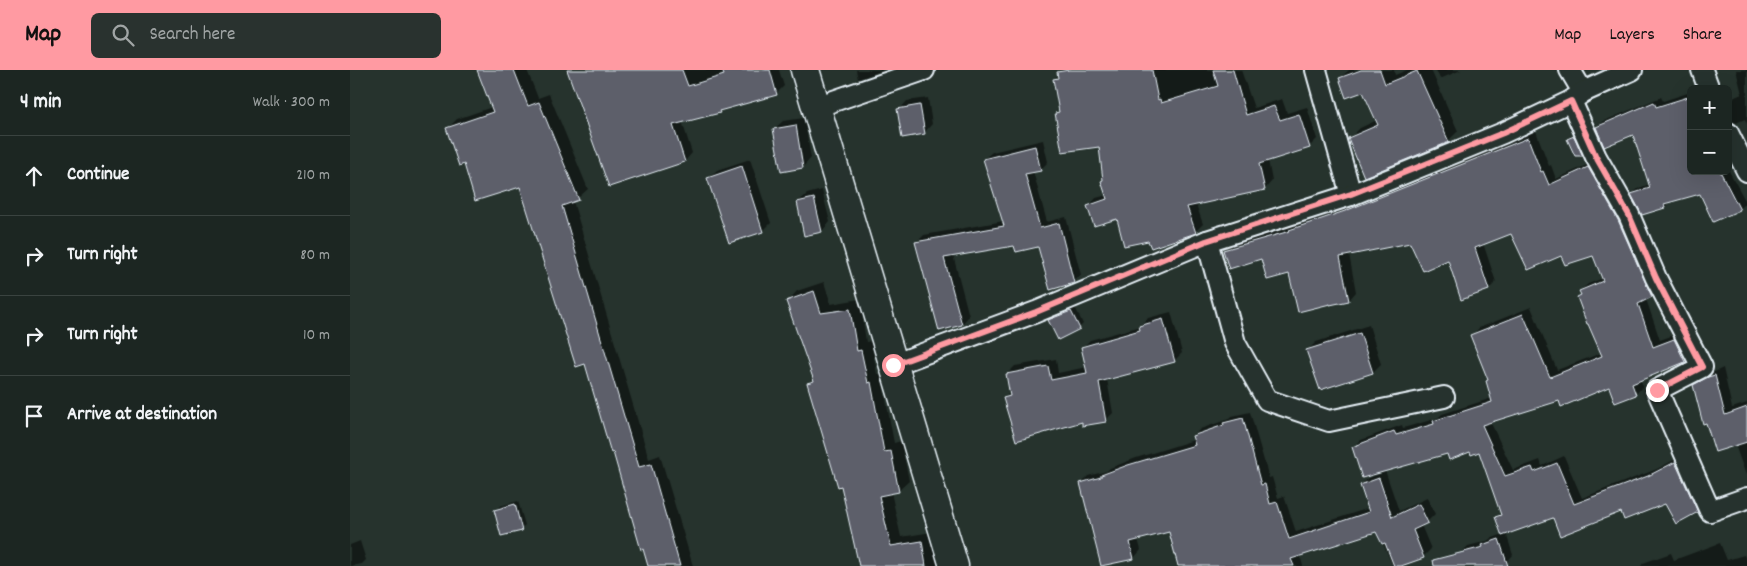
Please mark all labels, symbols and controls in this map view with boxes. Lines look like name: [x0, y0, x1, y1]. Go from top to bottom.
search box: [91, 13, 441, 58]
text: Map: [25, 18, 61, 52]
icon: search: [109, 21, 137, 49]
text: Search here: [149, 22, 235, 49]
text: Map: [1554, 23, 1581, 48]
text: Layers: [1609, 23, 1655, 48]
text: Share: [1683, 23, 1722, 48]
map controls: [1687, 85, 1732, 175]
button: +: [1687, 85, 1732, 130]
text: 4 min: [20, 88, 62, 118]
text: Walk · 300 m: [253, 91, 330, 114]
button: −: [1687, 130, 1732, 175]
icon: ahead: [20, 162, 48, 190]
text: Continue: [67, 162, 129, 189]
text: 210 m: [296, 164, 330, 187]
icon: right: [20, 242, 48, 270]
text: Turn right: [67, 242, 138, 269]
text: 80 m: [300, 244, 330, 267]
icon: right: [20, 322, 48, 350]
text: Turn right: [67, 322, 138, 349]
text: 10 m: [303, 324, 330, 347]
route start: [882, 354, 905, 377]
route end: [1646, 379, 1669, 402]
icon: arrive: [20, 402, 48, 430]
text: Arrive at destination: [67, 402, 217, 429]

